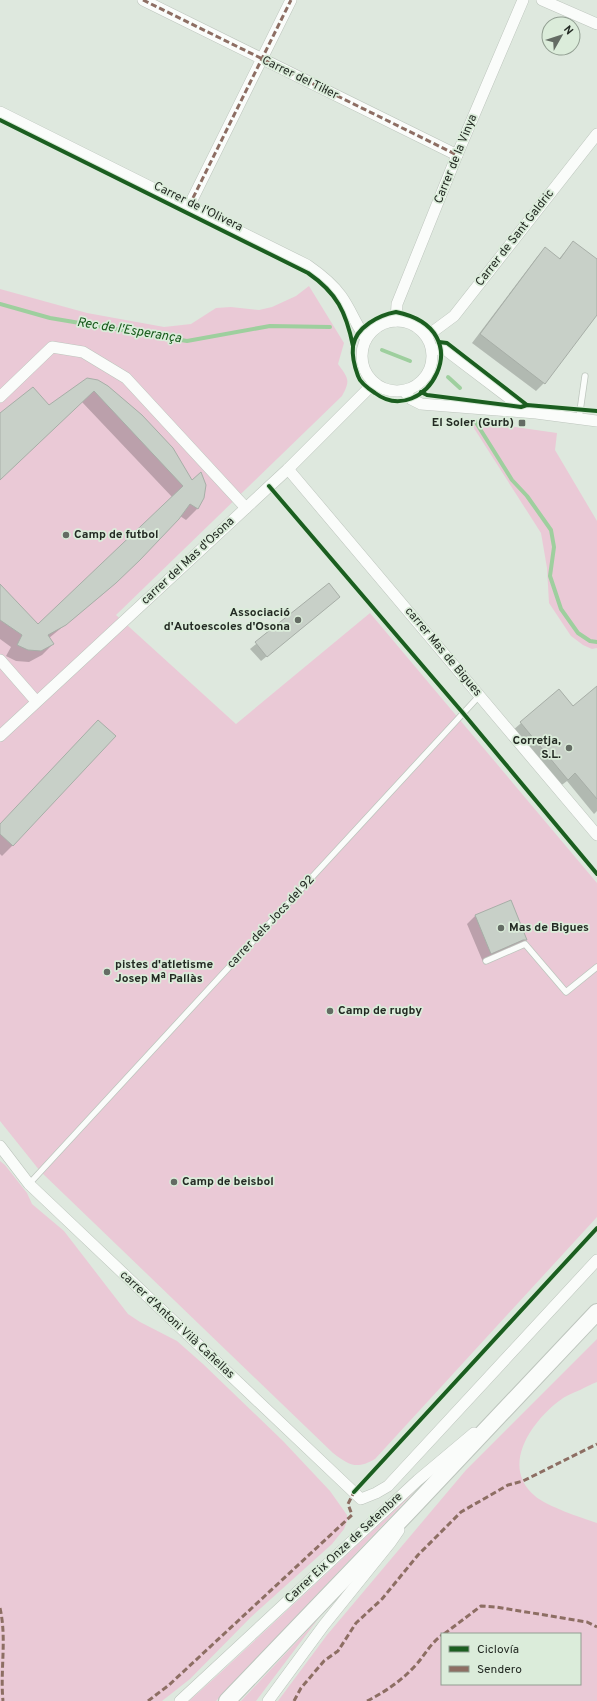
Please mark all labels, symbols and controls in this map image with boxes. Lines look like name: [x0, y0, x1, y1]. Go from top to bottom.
north arrow: [541, 16, 581, 56]
text: N: [560, 23, 576, 38]
street label: Carrer del Til·ler: [259, 52, 341, 104]
street label: Carrer de la Vinya: [431, 112, 481, 206]
street label: Carrer de l'Olivera: [151, 178, 245, 236]
street label: Carrer de Sant Galdric: [472, 186, 558, 290]
water label: Rec de l'Esperança: [76, 315, 183, 347]
place label: El Soler (Gurb): [432, 415, 514, 431]
marker: El Soler (Gurb): [517, 418, 527, 428]
street label: carrer del Mas d'Osona: [138, 514, 238, 608]
place label: Camp de futbol: [74, 527, 158, 543]
marker: Camp de futbol: [61, 530, 71, 540]
street label: carrer Mas de Bigues: [401, 604, 485, 700]
place label: Associació d'Autoescoles d'Osona: [164, 605, 290, 635]
marker: Associació d'Autoescoles d'Osona: [293, 615, 303, 625]
place label: Corretja, S.L.: [513, 733, 561, 763]
marker: Corretja, S.L.: [564, 743, 574, 753]
street label: carrer dels Jocs del 92: [224, 872, 318, 972]
place label: Mas de Bigues: [509, 920, 589, 936]
marker: Mas de Bigues: [496, 923, 506, 933]
place label: pistes d'atletisme Josep Mª Pallàs: [115, 957, 213, 987]
marker: pistes d'atletisme Josep Mª Pallàs: [102, 967, 112, 977]
place label: Camp de rugby: [338, 1003, 422, 1019]
marker: Camp de rugby: [325, 1006, 335, 1016]
place label: Camp de beisbol: [182, 1174, 274, 1190]
marker: Camp de beisbol: [169, 1177, 179, 1187]
street label: carrer d'Antoni Vilà Cañellas: [116, 1268, 238, 1382]
street label: Carrer Eix Onze de Setembre: [282, 1489, 406, 1607]
legend: [441, 1633, 581, 1685]
text: Ciclovía: [477, 1642, 519, 1658]
text: Sendero: [477, 1662, 522, 1678]

